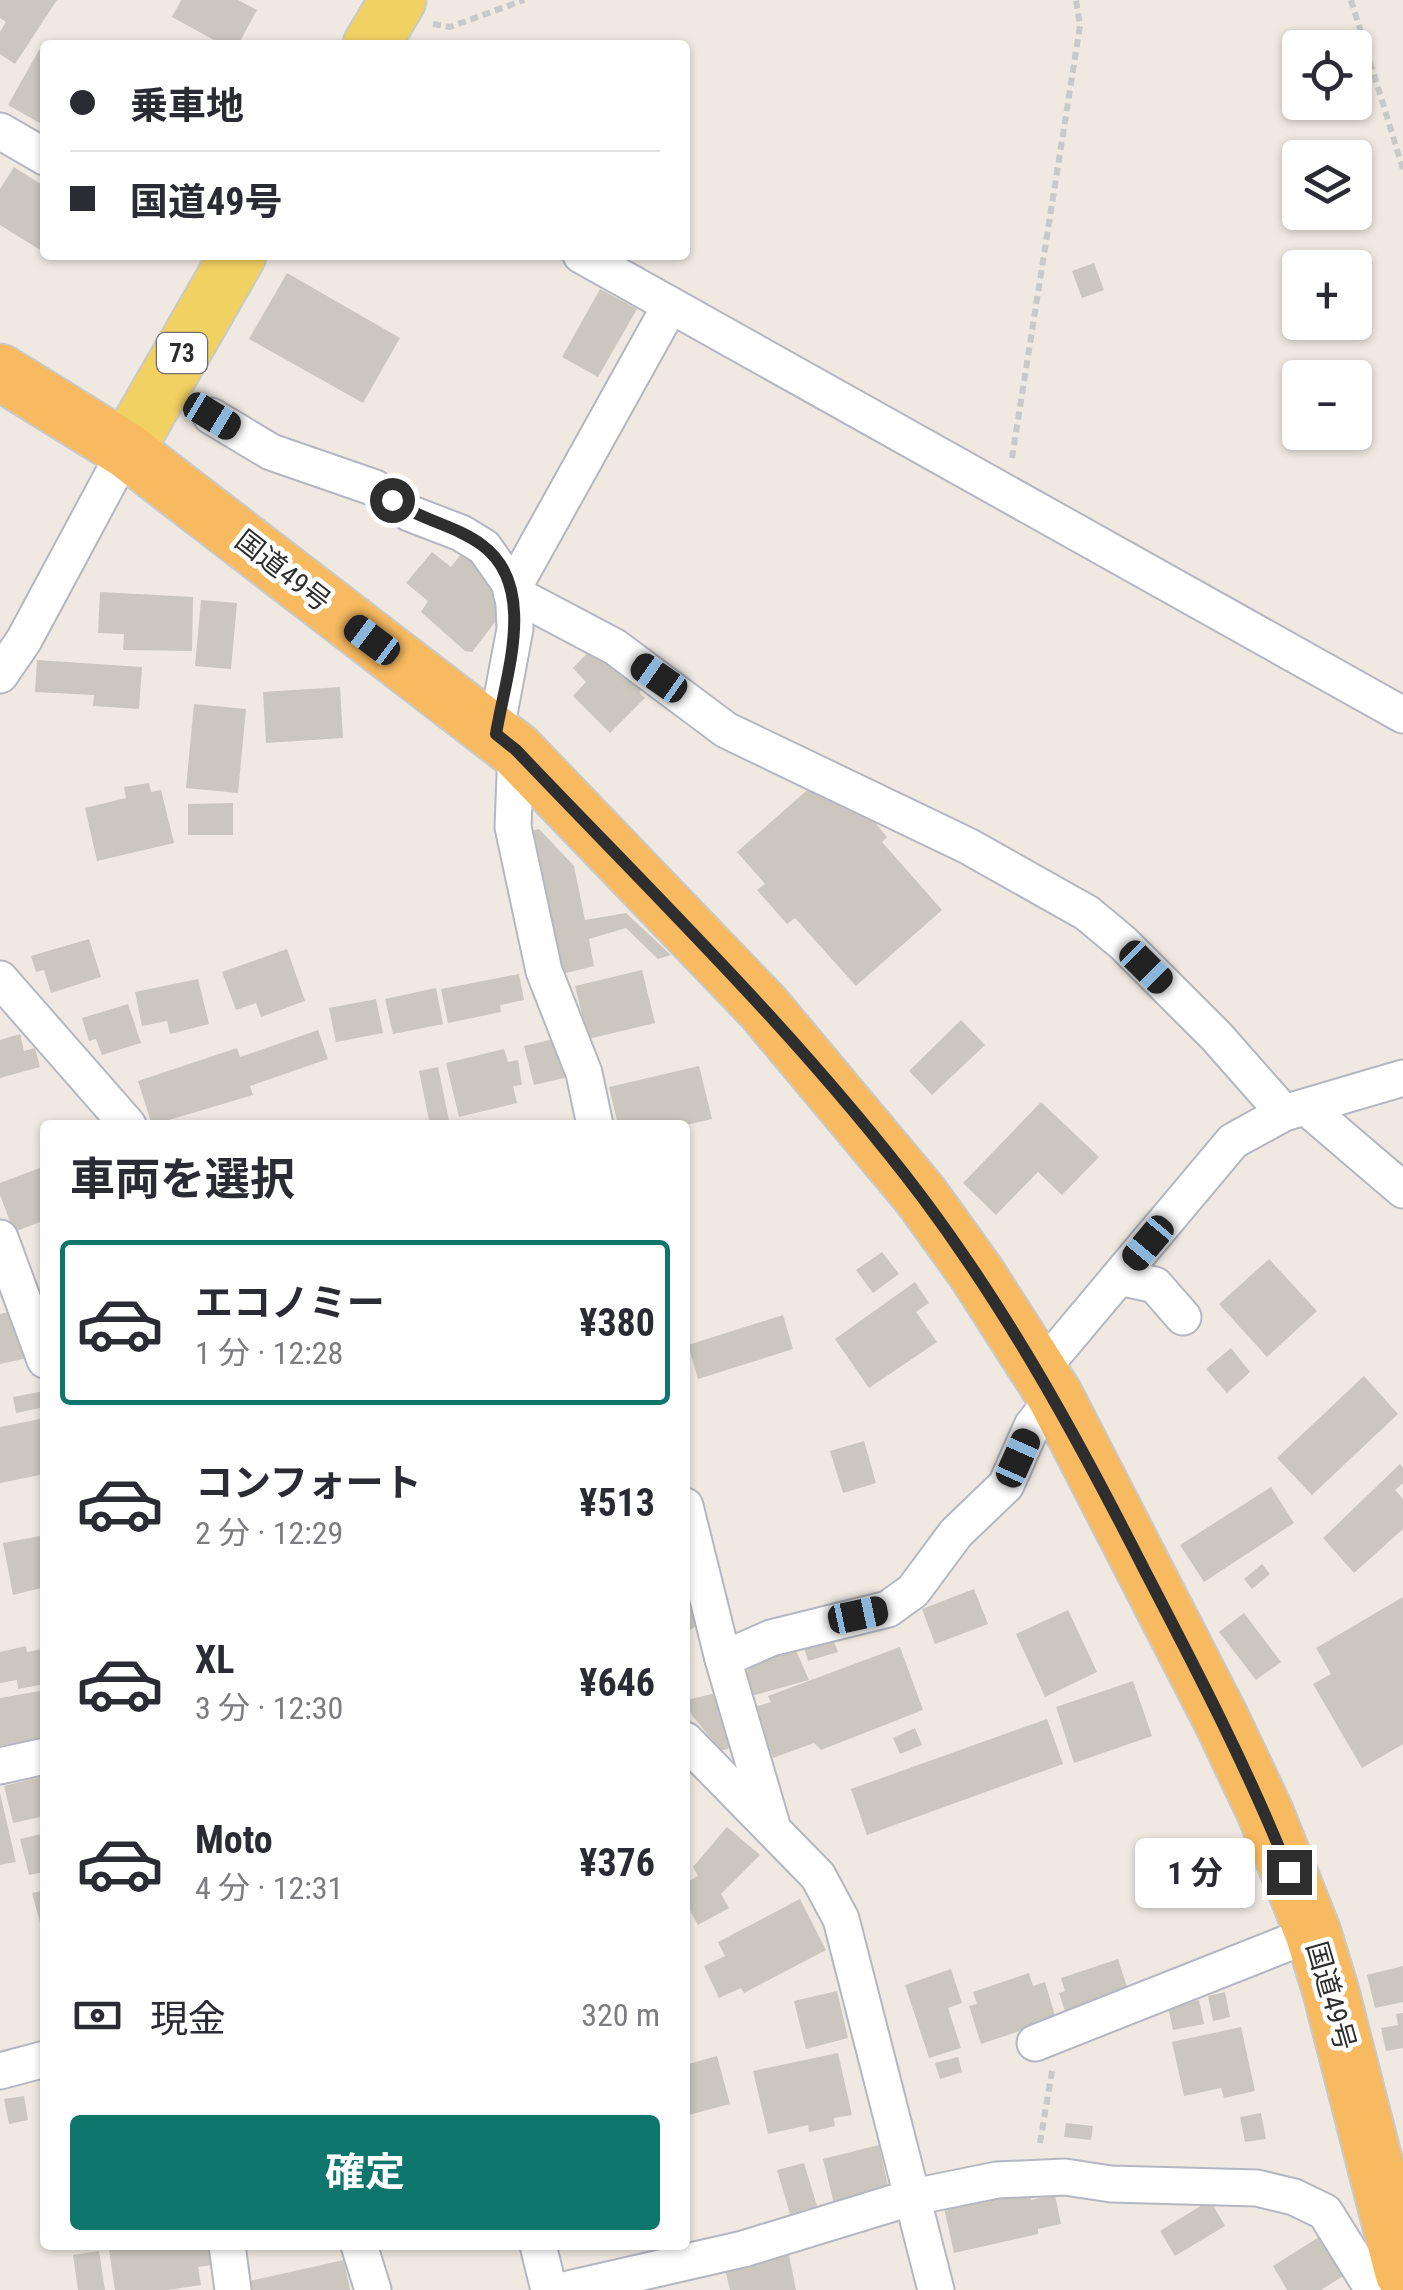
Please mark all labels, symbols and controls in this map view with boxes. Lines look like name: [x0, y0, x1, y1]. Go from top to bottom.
map controls: [1282, 30, 1372, 450]
button: locate: [1282, 30, 1372, 120]
text: 乗車地: [130, 84, 244, 128]
button: layers: [1282, 140, 1372, 230]
text: 国道49号: [130, 180, 282, 224]
button: +: [1282, 250, 1372, 340]
road number: 73: [157, 333, 207, 373]
button: −: [1282, 360, 1372, 450]
car: [179, 388, 245, 444]
route start: [370, 478, 415, 523]
street label: 国道49号: [229, 524, 337, 618]
car: [339, 610, 405, 670]
car: [626, 649, 692, 707]
car: [1114, 935, 1178, 999]
text: 車両を選択: [70, 1153, 295, 1206]
car: [1117, 1210, 1179, 1276]
icon: car: [75, 1278, 165, 1368]
text: エコノミー: [195, 1281, 385, 1325]
text: ¥380: [579, 1301, 655, 1345]
text: 1 分 · 12:28: [195, 1334, 343, 1372]
car: [992, 1424, 1044, 1492]
icon: car: [75, 1458, 165, 1548]
text: コンフォート: [195, 1461, 422, 1505]
text: ¥513: [579, 1481, 655, 1525]
text: 2 分 · 12:29: [195, 1514, 343, 1552]
car: [826, 1594, 890, 1636]
icon: car: [75, 1638, 165, 1728]
text: XL: [195, 1638, 234, 1682]
text: ¥646: [579, 1661, 655, 1705]
text: 3 分 · 12:30: [195, 1689, 343, 1727]
icon: car: [75, 1818, 165, 1908]
text: Moto: [195, 1818, 273, 1862]
callout: 1 分: [1134, 1837, 1254, 1907]
text: ¥376: [579, 1841, 655, 1885]
route end: [1267, 1850, 1312, 1895]
text: 1 分: [1167, 1854, 1223, 1892]
text: 4 分 · 12:31: [195, 1869, 343, 1907]
street label: 国道49号: [1300, 1938, 1362, 2054]
icon: cash: [70, 1988, 125, 2043]
text: 320 m: [581, 1996, 660, 2034]
text: 現金: [150, 1997, 226, 2041]
button: 確定: [70, 2115, 660, 2230]

